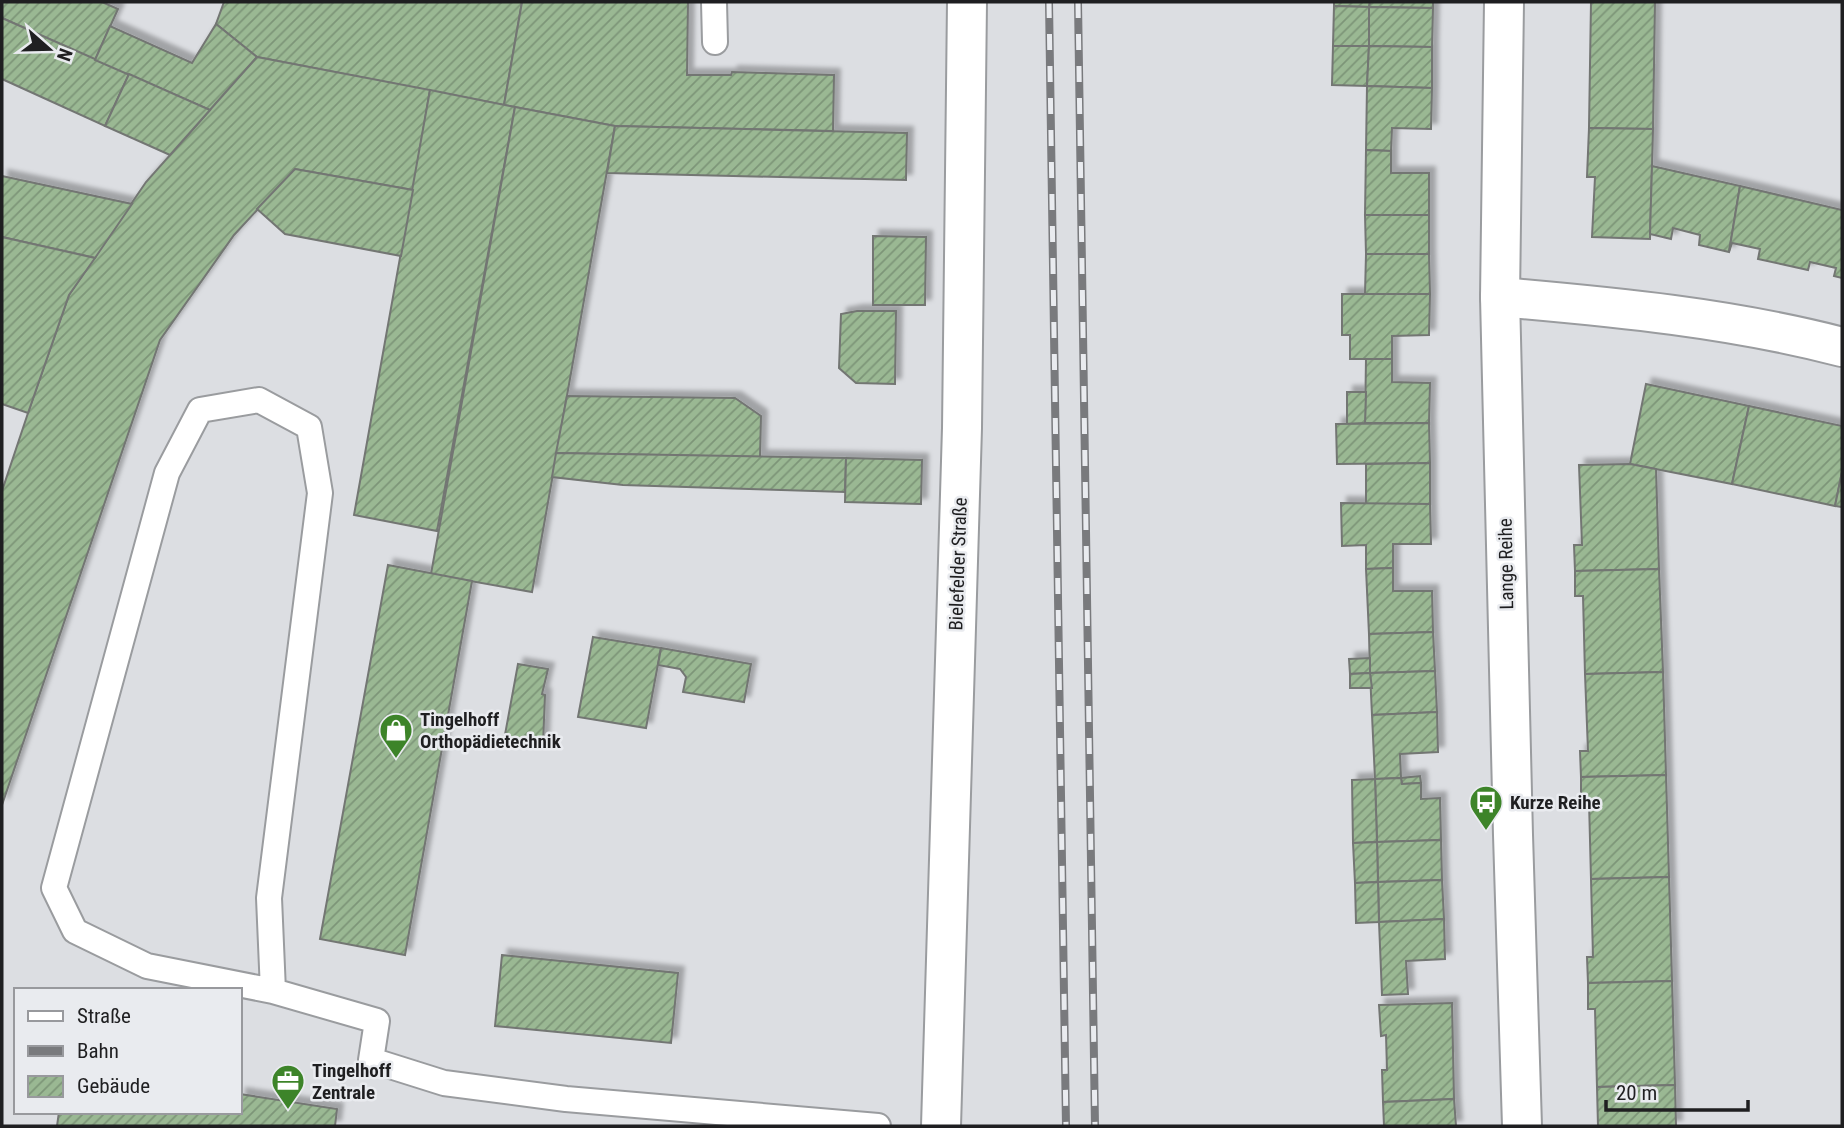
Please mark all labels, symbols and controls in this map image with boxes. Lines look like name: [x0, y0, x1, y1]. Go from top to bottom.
north arrow: [14, 14, 84, 84]
text: N: [52, 45, 77, 64]
street label: Bielefelder Straße: [944, 497, 972, 631]
street label: Lange Reihe: [1494, 518, 1518, 610]
place label: Tingelhoff Orthopädietechnik: [420, 708, 562, 753]
shop icon: Tingelhoff Orthopädietechnik: [377, 711, 415, 760]
bus stop icon: Kurze Reihe: [1467, 783, 1505, 832]
place label: Kurze Reihe: [1510, 791, 1601, 814]
legend: [14, 988, 242, 1114]
text: Straße: [77, 1004, 131, 1028]
text: Bahn: [77, 1039, 119, 1063]
place label: Tingelhoff Zentrale: [312, 1059, 392, 1104]
office icon: Tingelhoff Zentrale: [269, 1062, 307, 1111]
scale bar: [1606, 1068, 1748, 1112]
text: Gebäude: [77, 1074, 150, 1098]
text: 20 m: [1616, 1081, 1657, 1105]

